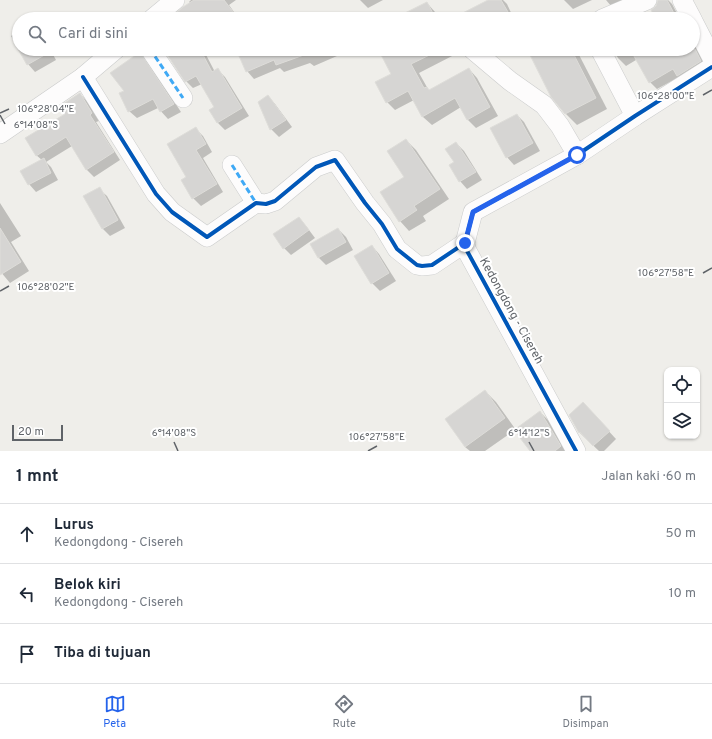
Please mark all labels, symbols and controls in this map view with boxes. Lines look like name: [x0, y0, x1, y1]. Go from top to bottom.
search box: [12, 12, 700, 56]
icon: search: [26, 23, 48, 45]
text: Cari di sini: [58, 25, 128, 44]
text: 106°28'00"E: [637, 90, 695, 103]
text: 106°28'04"E: [17, 103, 75, 116]
text: 6°14'08"S: [14, 119, 58, 132]
route start: [568, 146, 586, 164]
route end: [456, 234, 474, 252]
street label: Kedongdong - Cisereh: [475, 255, 547, 367]
text: 106°27'58"E: [638, 267, 694, 280]
text: 106°28'02"E: [17, 281, 75, 294]
map controls: [664, 367, 700, 439]
button: locate: [664, 367, 700, 403]
button: layers: [664, 403, 700, 439]
scale bar: [12, 423, 63, 442]
text: 20 m: [18, 425, 44, 439]
text: 6°14'08"S: [152, 427, 196, 440]
text: 6°14'12"S: [508, 427, 550, 440]
text: 106°27'58"E: [349, 431, 405, 444]
text: 1 mnt: [16, 466, 59, 488]
text: Jalan kaki · 60 m: [601, 469, 696, 485]
text: Lurus: [54, 516, 94, 535]
icon: ahead: [16, 523, 38, 545]
text: 50 m: [666, 526, 696, 542]
text: Kedongdong - Cisereh: [54, 535, 183, 551]
text: Belok kiri: [54, 576, 121, 595]
icon: left: [16, 583, 38, 605]
text: 10 m: [669, 586, 696, 602]
text: Kedongdong - Cisereh: [54, 595, 183, 611]
icon: arrive: [16, 643, 38, 665]
text: Tiba di tujuan: [54, 644, 151, 663]
tab: Peta: [103, 693, 126, 731]
tab: Rute: [333, 693, 356, 731]
tab: Disimpan: [562, 693, 609, 731]

